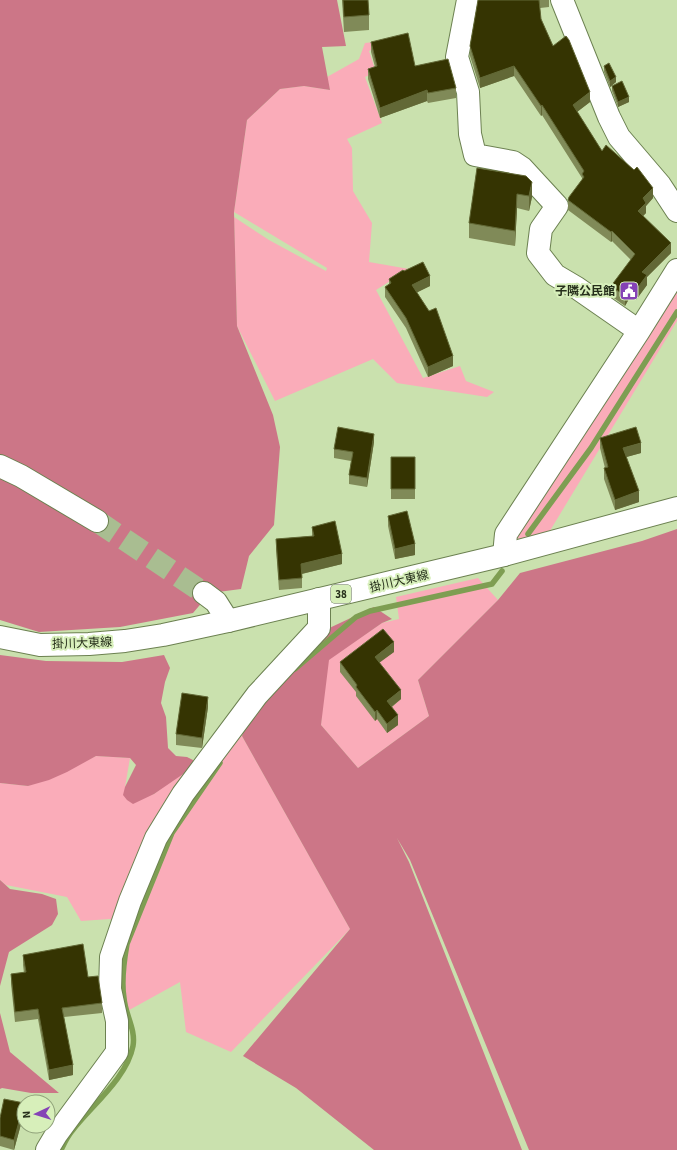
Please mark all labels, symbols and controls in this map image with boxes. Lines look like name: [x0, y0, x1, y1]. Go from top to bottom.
public building icon: 子隣公民館: [618, 280, 640, 302]
place label: 子隣公民館: [555, 283, 615, 300]
street label: 掛川大東線: [368, 566, 430, 597]
road number: 38: [331, 585, 351, 603]
street label: 掛川大東線: [52, 634, 112, 653]
north arrow: [16, 1094, 56, 1134]
text: N: [19, 1110, 34, 1119]

